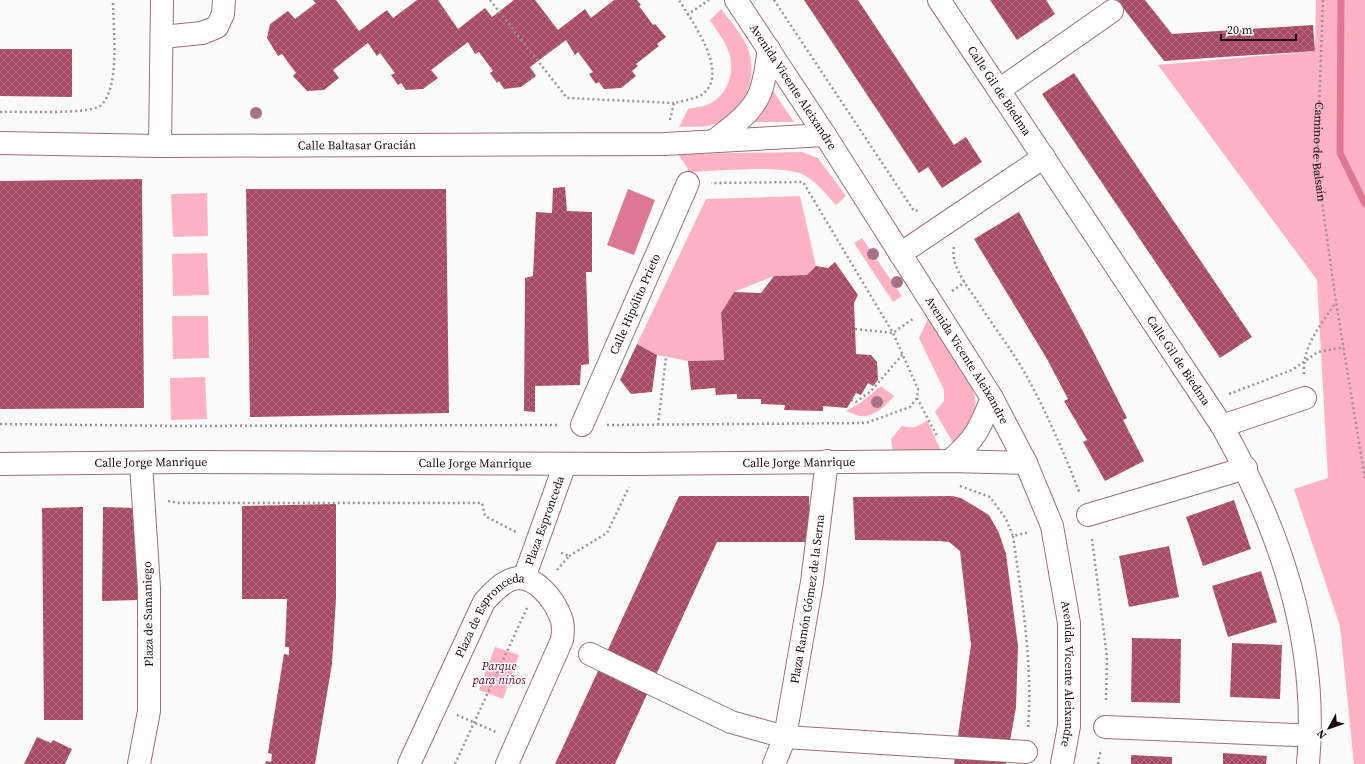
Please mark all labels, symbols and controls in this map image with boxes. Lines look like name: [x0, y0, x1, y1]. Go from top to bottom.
scale bar: [1221, 16, 1296, 42]
street label: Avenida Vicente Aleixandre: [746, 21, 840, 153]
text: 20 m: [1227, 22, 1253, 38]
street label: Calle Gil de Biedma: [964, 43, 1035, 140]
street label: Camino de Balsaín: [1309, 102, 1330, 203]
street label: Calle Baltasar Gracián: [298, 137, 416, 153]
street label: Calle Hipólito Prieto: [606, 251, 664, 357]
street label: Avenida Vicente Aleixandre: [922, 293, 1012, 427]
street label: Calle Gil de Biedma: [1143, 313, 1215, 409]
street label: Calle Jorge Manrique: [94, 454, 207, 471]
street label: Calle Jorge Manrique: [742, 454, 856, 471]
street label: Calle Jorge Manrique: [418, 455, 531, 472]
street label: Plaza Espronceda: [521, 473, 568, 568]
street label: Plaza Ramón Gómez de la Serna: [786, 513, 828, 685]
street label: Plaza de Samaniego: [139, 561, 157, 667]
street label: Plaza de Espronceda: [451, 570, 527, 660]
street label: Avenida Vicente Aleixandre: [1057, 599, 1078, 749]
park label: Parque para niños: [471, 658, 526, 688]
north arrow: [1309, 708, 1349, 748]
text: N: [1313, 726, 1330, 742]

